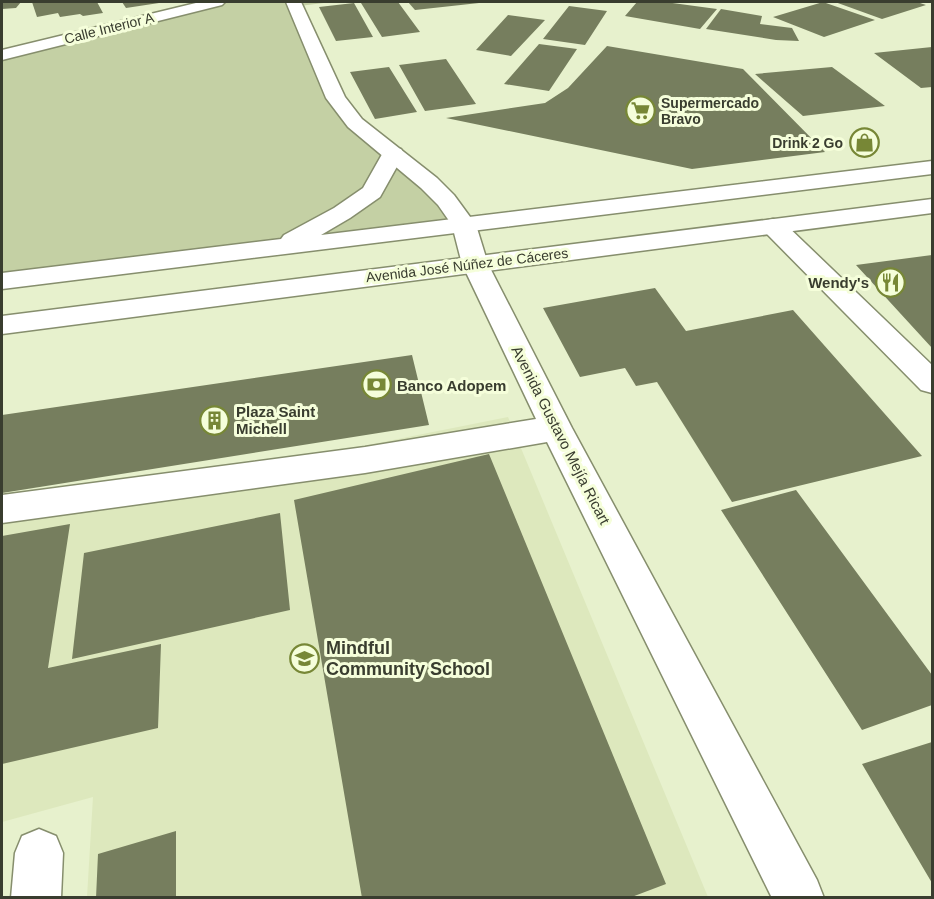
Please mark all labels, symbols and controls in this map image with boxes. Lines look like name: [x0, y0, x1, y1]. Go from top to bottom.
street label: Calle Interior A: [63, 9, 156, 47]
supermarket icon: Supermercado Bravo: [624, 95, 656, 127]
place label: Supermercado Bravo: [661, 95, 759, 127]
shop icon: Drink 2 Go: [848, 127, 880, 159]
place label: Drink 2 Go: [772, 135, 843, 151]
street label: Avenida José Núñez de Cáceres: [365, 245, 569, 285]
restaurant icon: Wendy's: [874, 266, 906, 298]
place label: Wendy's: [808, 274, 869, 291]
street label: Avenida Gustavo Mejía Ricart: [508, 343, 614, 528]
bank icon: Banco Adopem: [360, 369, 392, 401]
place label: Banco Adopem: [397, 377, 506, 394]
place label: Plaza Saint Michell: [236, 403, 315, 437]
building icon: Plaza Saint Michell: [199, 404, 231, 436]
place label: Mindful Community School: [326, 638, 490, 679]
school or university icon: Mindful Community School: [289, 642, 321, 674]

